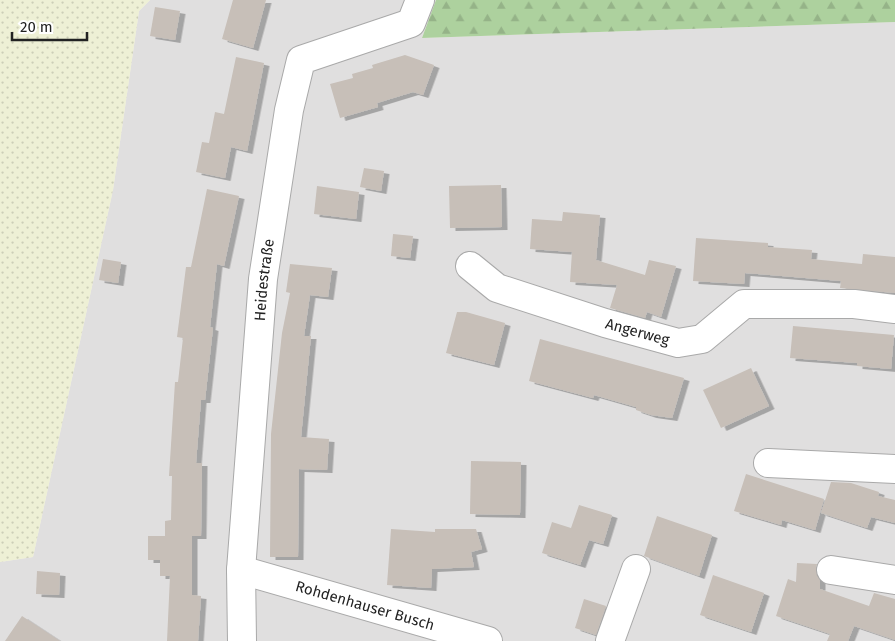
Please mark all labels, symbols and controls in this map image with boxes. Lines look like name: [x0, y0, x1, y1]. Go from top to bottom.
scale bar: [12, 10, 88, 42]
text: 20 m: [20, 18, 53, 36]
street label: Heidestraße: [251, 238, 278, 322]
street label: Angerweg: [603, 315, 672, 349]
street label: Rohdenhauser Busch: [293, 577, 437, 634]

